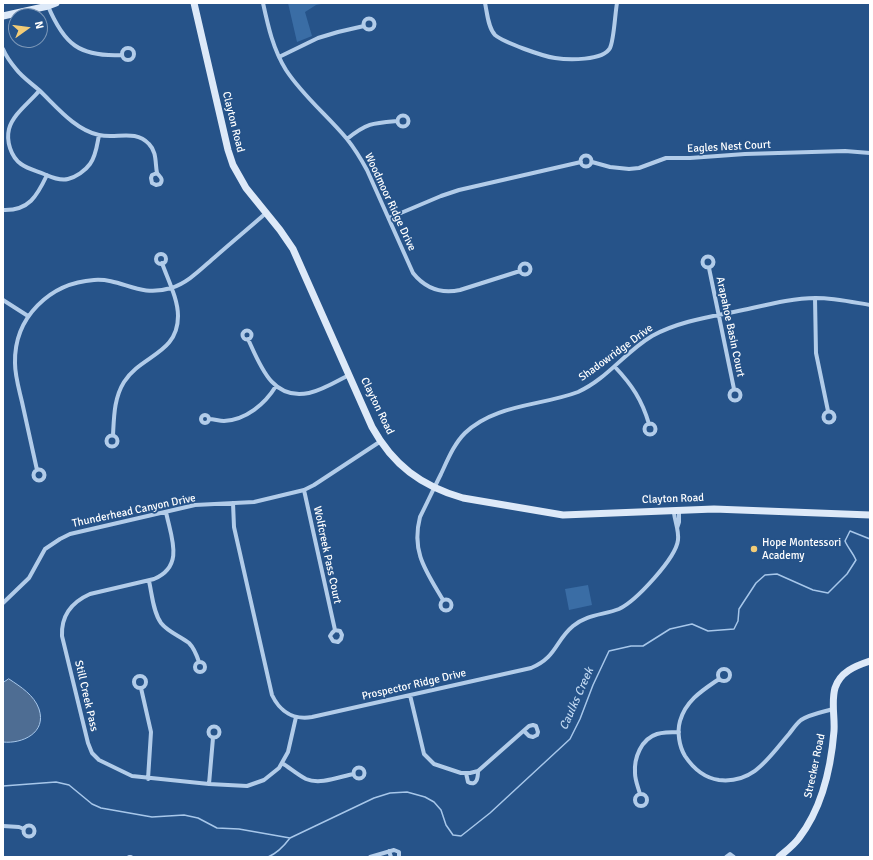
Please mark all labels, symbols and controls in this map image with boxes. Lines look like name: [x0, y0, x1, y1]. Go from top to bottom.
north arrow: [8, 8, 48, 48]
text: N: [32, 20, 46, 31]
street label: Clayton Road: [219, 90, 247, 154]
street label: Eagles Nest Court: [687, 138, 771, 156]
street label: Woodmoor Ridge Drive: [361, 151, 419, 253]
street label: Arapahoe Basin Court: [713, 276, 747, 378]
street label: Shadowridge Drive: [576, 322, 656, 384]
street label: Clayton Road: [357, 375, 397, 437]
street label: Thunderhead Canyon Drive: [71, 491, 197, 531]
street label: Clayton Road: [642, 491, 704, 507]
street label: Wolfcreek Pass Court: [310, 505, 344, 605]
place label: Hope Montessori Academy: [762, 536, 841, 562]
marker: Hope Montessori Academy: [749, 544, 759, 554]
street label: Still Creek Pass: [71, 659, 101, 733]
water label: Caulks Creek: [557, 666, 597, 732]
street label: Prospector Ridge Drive: [361, 667, 467, 703]
street label: Strecker Road: [802, 733, 828, 799]

